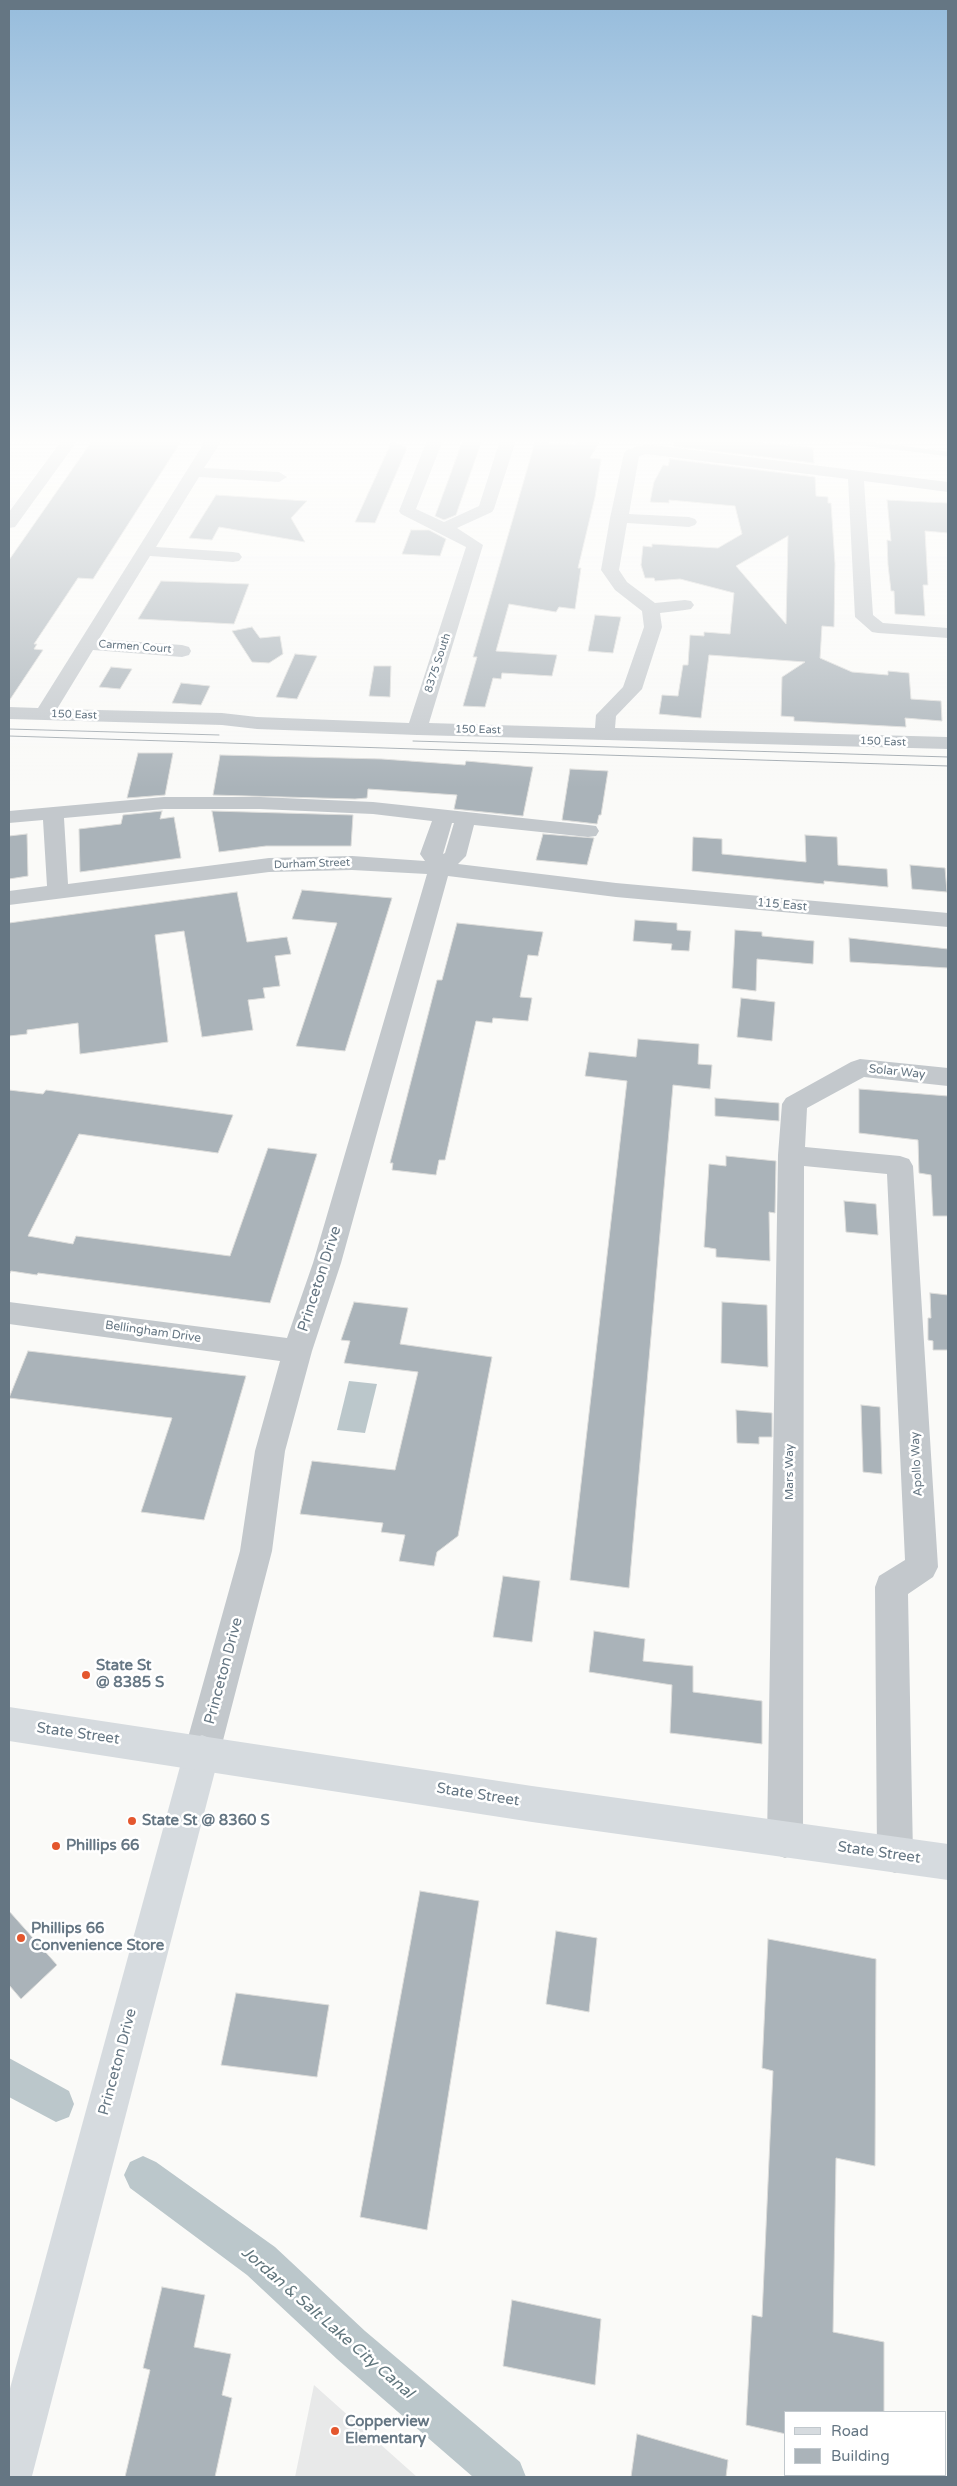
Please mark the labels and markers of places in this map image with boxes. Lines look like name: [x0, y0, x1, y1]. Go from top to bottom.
place label: State St @ 8385 S: [96, 1657, 164, 1692]
marker: State St @ 8385 S: [80, 1669, 92, 1681]
place label: State St @ 8360 S: [142, 1812, 270, 1830]
marker: State St @ 8360 S: [126, 1815, 138, 1827]
place label: Phillips 66: [66, 1837, 139, 1855]
marker: Phillips 66: [50, 1840, 62, 1852]
place label: Phillips 66 Convenience Store: [31, 1920, 164, 1955]
marker: Phillips 66 Convenience Store: [15, 1932, 27, 1944]
place label: Copperview Elementary: [345, 2413, 429, 2448]
marker: Copperview Elementary: [329, 2425, 341, 2437]

